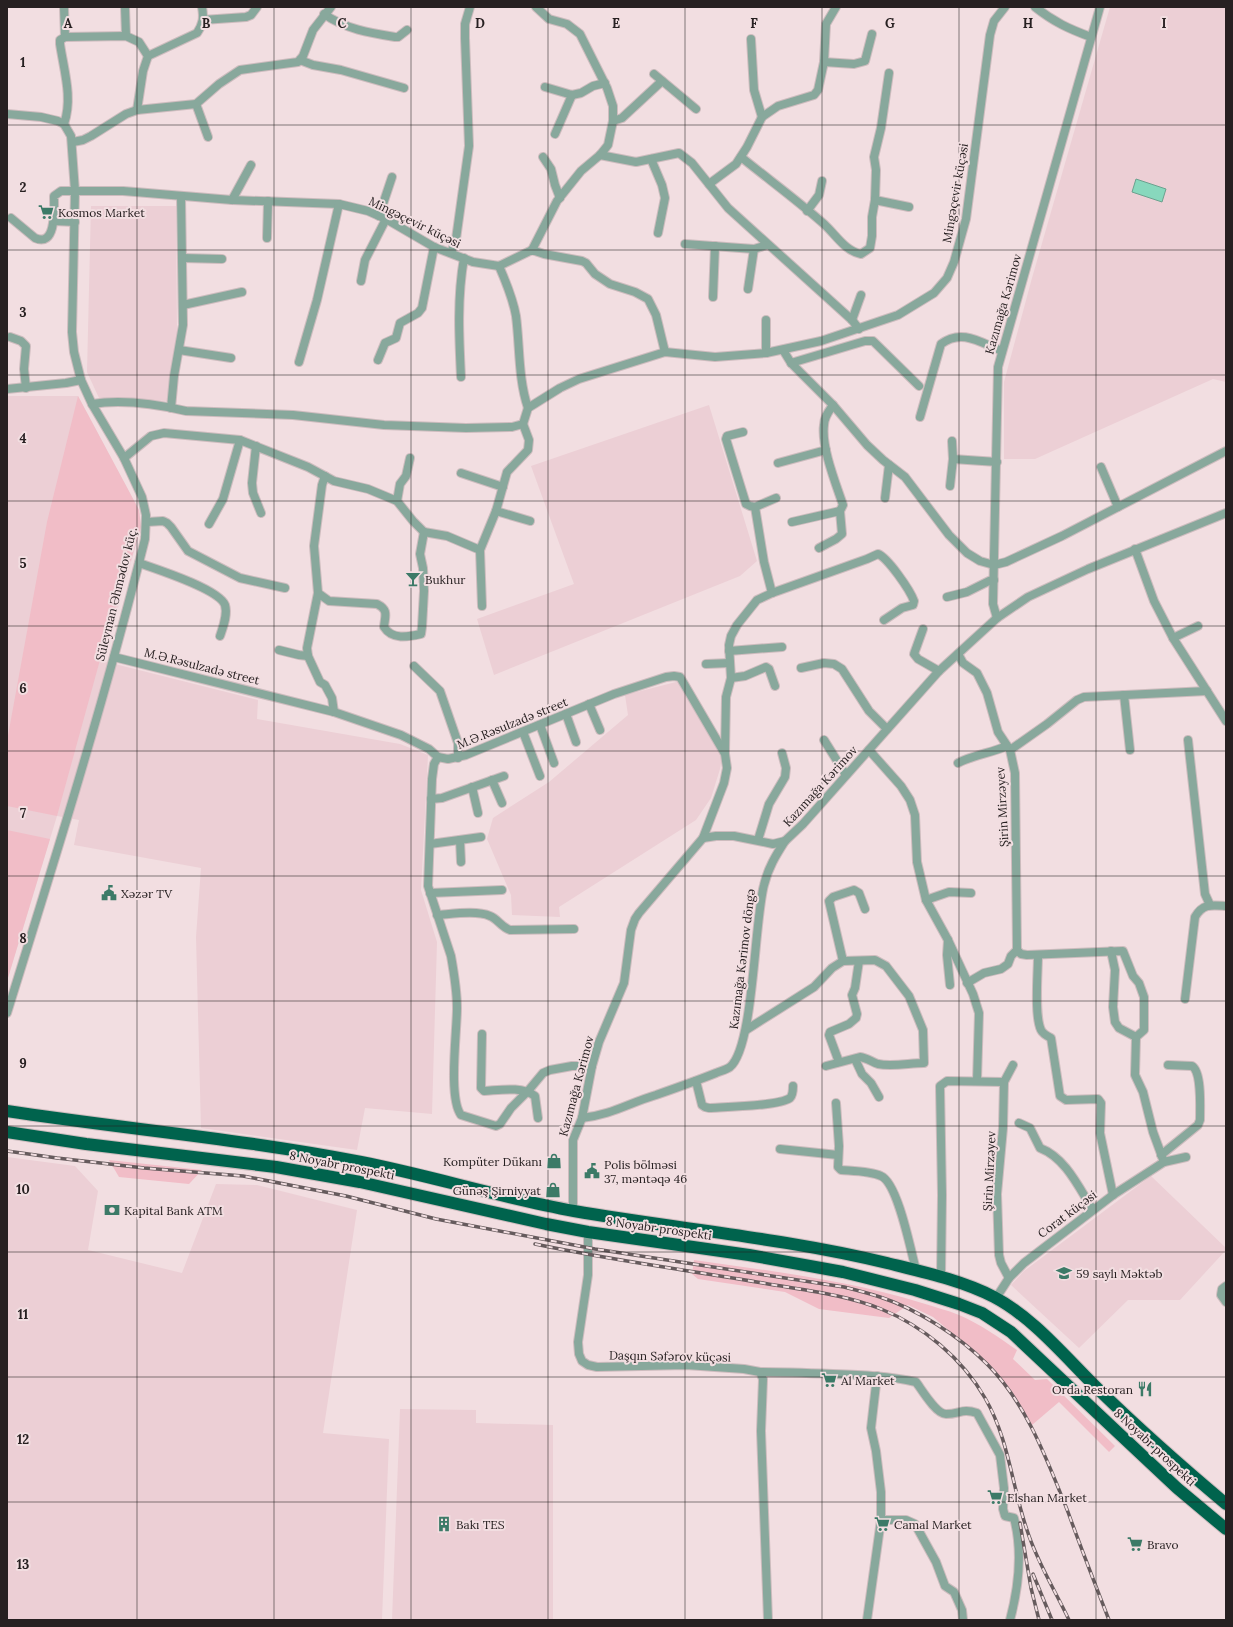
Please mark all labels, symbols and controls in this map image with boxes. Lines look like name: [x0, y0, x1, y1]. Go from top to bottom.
text: A: [64, 15, 73, 32]
text: B: [202, 15, 211, 32]
text: C: [338, 15, 347, 32]
text: D: [475, 15, 485, 32]
text: E: [612, 15, 620, 32]
text: F: [750, 15, 758, 32]
text: G: [885, 15, 895, 32]
text: H: [1023, 15, 1033, 32]
text: I: [1161, 15, 1167, 32]
text: 1: [20, 54, 26, 71]
street label: Mingəçevir küçəsi: [939, 142, 971, 244]
text: 2: [20, 179, 27, 196]
street label: Mingəçevir küçəsi: [366, 193, 464, 251]
supermarket icon: Kosmos Market: [37, 203, 55, 221]
place label: Kosmos Market: [58, 205, 145, 220]
street label: Kazımağa Kərimov: [981, 251, 1025, 356]
text: 3: [19, 304, 27, 321]
text: 4: [19, 430, 27, 447]
street label: Süleyman Əhmədov küç.: [92, 526, 140, 662]
text: 5: [19, 555, 27, 572]
bar icon: Bukhur: [404, 570, 422, 588]
place label: Bukhur: [425, 572, 466, 587]
street label: M.Ə.Rəsulzadə street: [143, 644, 261, 688]
text: 6: [19, 680, 27, 697]
street label: M.Ə.Rəsulzadə street: [454, 694, 570, 752]
street label: Kazımağa Kərimov: [780, 742, 861, 830]
street label: Şirin Mirzəyev: [992, 766, 1012, 847]
text: 7: [20, 805, 26, 822]
public building icon: Xəzər TV: [100, 884, 118, 902]
place label: Xəzər TV: [121, 886, 173, 901]
street label: Kazımağa Kərimov döngə: [726, 888, 758, 1030]
text: 8: [19, 930, 27, 947]
street label: Kazımağa Kərimov: [555, 1033, 597, 1138]
text: 9: [19, 1055, 27, 1072]
street label: Şirin Mirzəyev: [979, 1130, 999, 1211]
street label: 8 Noyabr prospekti: [288, 1147, 396, 1183]
shop icon: Kompüter Dükanı: [545, 1152, 563, 1170]
place label: Kompüter Dükanı: [443, 1154, 542, 1169]
place label: Polis bölməsi 37, məntəqə 46: [604, 1157, 687, 1186]
public building icon: Polis bölməsi 37, məntəqə 46: [583, 1162, 601, 1180]
text: 10: [16, 1181, 30, 1198]
shop icon: Günəş Şirniyyat: [544, 1181, 562, 1199]
place label: Günəş Şirniyyat: [453, 1183, 541, 1198]
street label: Corat küçəsi: [1035, 1187, 1099, 1241]
bank icon: Kapital Bank ATM: [103, 1201, 121, 1219]
place label: Kapital Bank ATM: [124, 1203, 223, 1218]
street label: 8 Noyabr prospekti: [605, 1213, 713, 1243]
school or university icon: 59 saylı Məktəb: [1055, 1264, 1073, 1282]
place label: 59 saylı Məktəb: [1076, 1266, 1162, 1281]
text: 11: [18, 1306, 28, 1323]
street label: Daşqın Səfərov küçəsi: [609, 1347, 731, 1365]
supermarket icon: Al Market: [820, 1371, 838, 1389]
place label: Al Market: [840, 1373, 895, 1388]
restaurant icon: Orda Restoran: [1136, 1380, 1154, 1398]
place label: Orda Restoran: [1052, 1382, 1133, 1397]
street label: 8 Noyabr prospekti: [1111, 1405, 1199, 1489]
text: 12: [17, 1431, 29, 1448]
supermarket icon: Elshan Market: [986, 1488, 1004, 1506]
place label: Elshan Market: [1007, 1490, 1087, 1505]
building icon: Bakı TES: [435, 1515, 453, 1533]
supermarket icon: Camal Market: [873, 1515, 891, 1533]
place label: Bakı TES: [456, 1517, 505, 1532]
place label: Camal Market: [894, 1517, 972, 1532]
supermarket icon: Bravo: [1126, 1535, 1144, 1553]
place label: Bravo: [1147, 1537, 1179, 1552]
text: 13: [17, 1556, 29, 1573]

